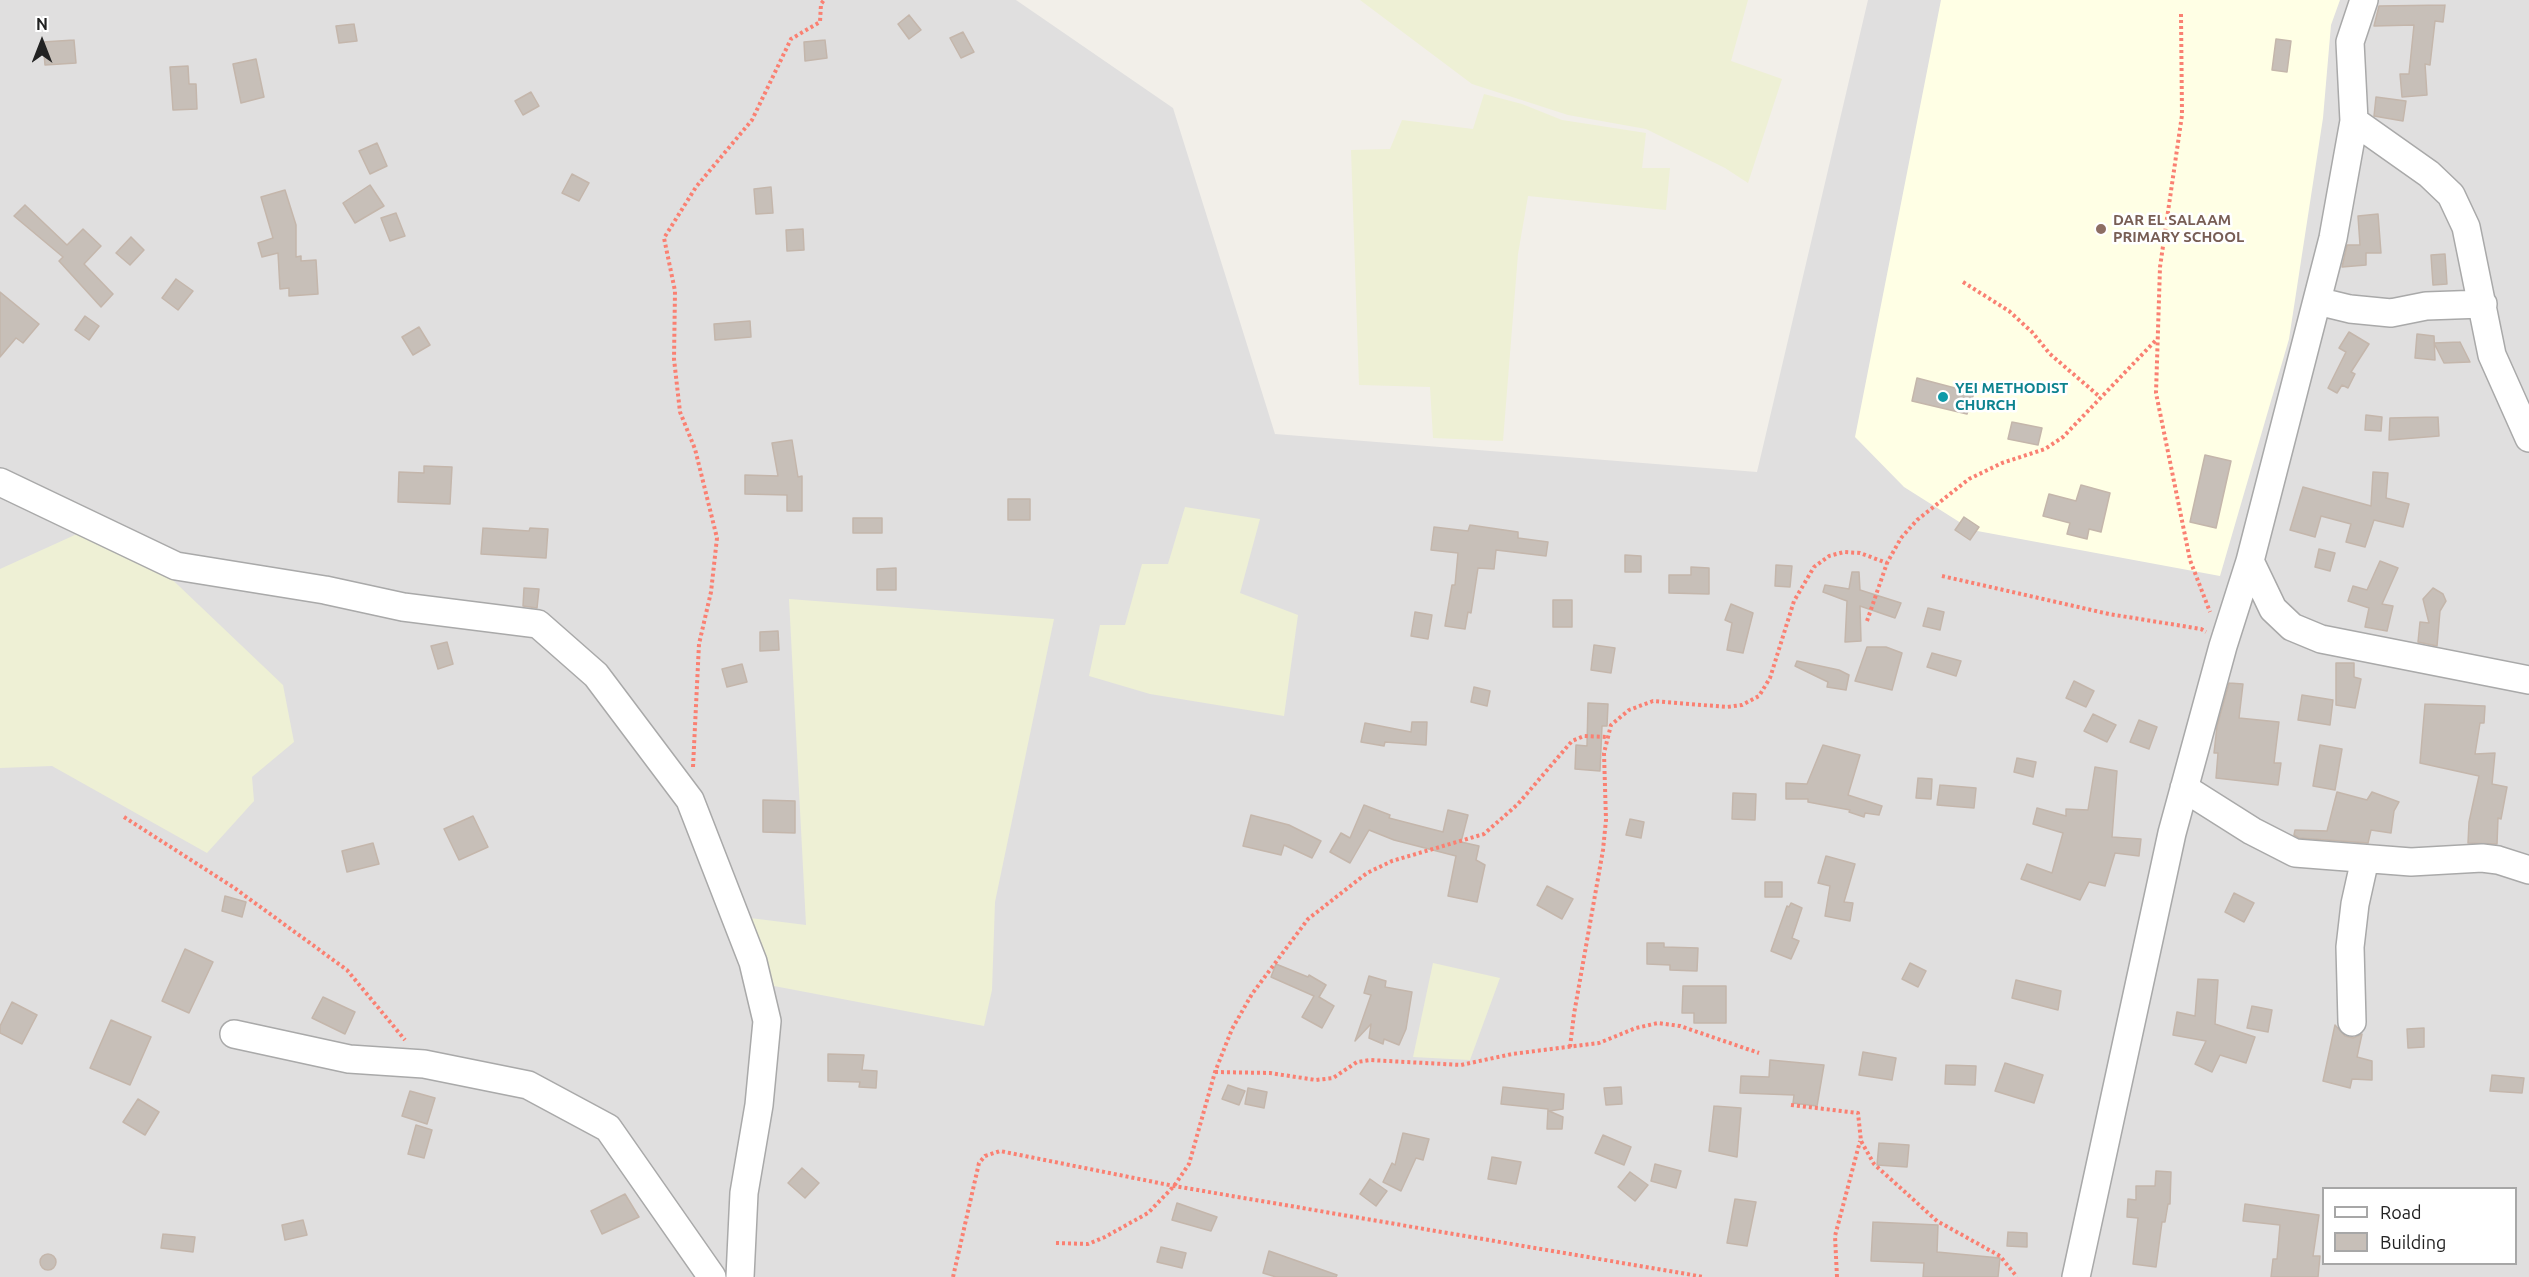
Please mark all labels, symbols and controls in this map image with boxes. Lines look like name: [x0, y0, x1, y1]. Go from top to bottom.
north arrow: [12, 12, 72, 72]
text: N: [36, 15, 48, 33]
place label: DAR EL SALAAM PRIMARY SCHOOL: [2113, 211, 2244, 246]
marker: DAR EL SALAAM PRIMARY SCHOOL: [2094, 222, 2108, 236]
place label: YEI METHODIST CHURCH: [1955, 379, 2068, 414]
marker: YEI METHODIST CHURCH: [1936, 390, 1950, 404]
legend: [2322, 1187, 2517, 1265]
text: Road: [2380, 1202, 2422, 1222]
text: Building: [2380, 1232, 2446, 1252]

